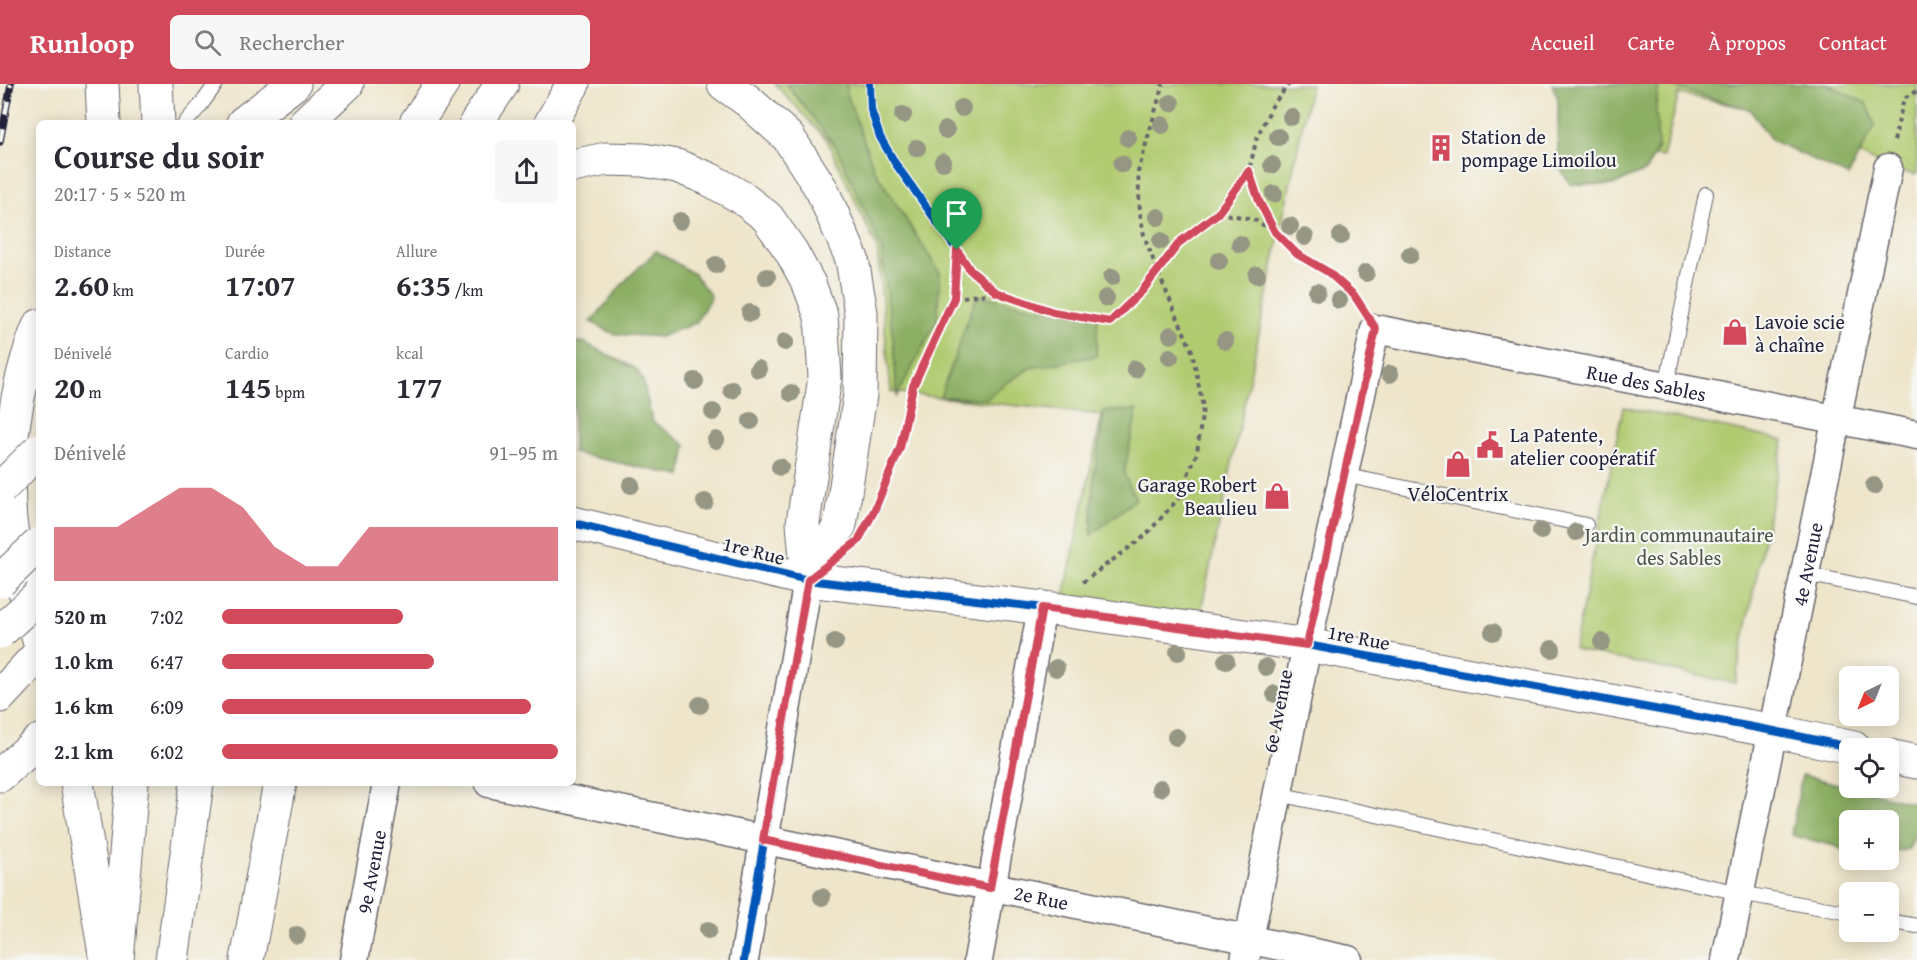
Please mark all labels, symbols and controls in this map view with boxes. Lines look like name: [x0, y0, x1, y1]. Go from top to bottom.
search box: [170, 15, 590, 69]
text: Runloop: [30, 22, 134, 63]
icon: search: [191, 26, 224, 59]
text: Rechercher: [239, 26, 344, 58]
text: Accueil: [1530, 27, 1595, 58]
text: Carte: [1628, 27, 1675, 58]
text: À propos: [1708, 27, 1786, 58]
text: Contact: [1819, 27, 1887, 58]
place label: Station de pompage Limoilou: [1461, 122, 1617, 174]
text: Course du soir: [54, 132, 264, 180]
building icon: Station de pompage Limoilou: [1426, 133, 1456, 163]
button: share: [495, 140, 558, 203]
text: 20:17 · 5 × 520 m: [54, 179, 186, 208]
pin: [931, 188, 982, 250]
icon: arrive: [940, 197, 973, 230]
text: Distance: [54, 239, 111, 263]
text: Durée: [225, 239, 265, 263]
text: Allure: [396, 239, 437, 263]
text: 2.60: [54, 263, 109, 307]
text: 17:07: [225, 263, 296, 307]
text: 6:35: [396, 263, 451, 307]
text: km: [109, 278, 134, 302]
text: /km: [451, 278, 483, 302]
place label: Lavoie scie à chaîne: [1755, 307, 1845, 359]
shop icon: Lavoie scie à chaîne: [1720, 317, 1750, 347]
text: Dénivelé: [54, 341, 112, 365]
text: Cardio: [225, 341, 269, 365]
text: kcal: [396, 341, 423, 365]
street label: Rue des Sables: [1584, 356, 1709, 408]
text: 20: [54, 365, 85, 409]
text: 145: [225, 365, 272, 409]
text: 177: [396, 365, 443, 409]
text: m: [85, 380, 102, 404]
text: bpm: [272, 380, 305, 404]
place label: La Patente, atelier coopératif: [1510, 420, 1658, 472]
public building icon: La Patente, atelier coopératif: [1475, 430, 1505, 460]
text: Dénivelé: [54, 438, 126, 467]
text: 91–95 m: [489, 438, 558, 467]
shop icon: VéloCentrix: [1443, 449, 1473, 479]
place label: Garage Robert Beaulieu: [1138, 470, 1257, 522]
place label: VéloCentrix: [1408, 479, 1509, 508]
shop icon: Garage Robert Beaulieu: [1262, 481, 1292, 511]
park label: Jardin communautaire des Sables: [1581, 520, 1774, 572]
street label: 4e Avenue: [1784, 520, 1829, 609]
street label: 1re Rue: [720, 528, 788, 572]
text: 520 m: [54, 602, 107, 631]
text: 7:02: [150, 602, 184, 631]
street label: 1re Rue: [1325, 617, 1393, 657]
text: 1.0 km: [54, 647, 113, 676]
text: 6:47: [150, 647, 184, 676]
north arrow: [1839, 666, 1899, 726]
map controls: [1839, 666, 1899, 942]
street label: 6e Avenue: [1255, 667, 1299, 755]
text: 1.6 km: [54, 692, 113, 721]
text: 6:09: [150, 692, 184, 721]
text: 2.1 km: [54, 737, 113, 766]
text: 6:02: [150, 737, 184, 766]
button: locate: [1839, 738, 1899, 798]
button: +: [1839, 810, 1899, 870]
street label: 9e Avenue: [348, 827, 393, 916]
street label: 2e Rue: [1011, 877, 1071, 917]
button: −: [1839, 882, 1899, 942]

